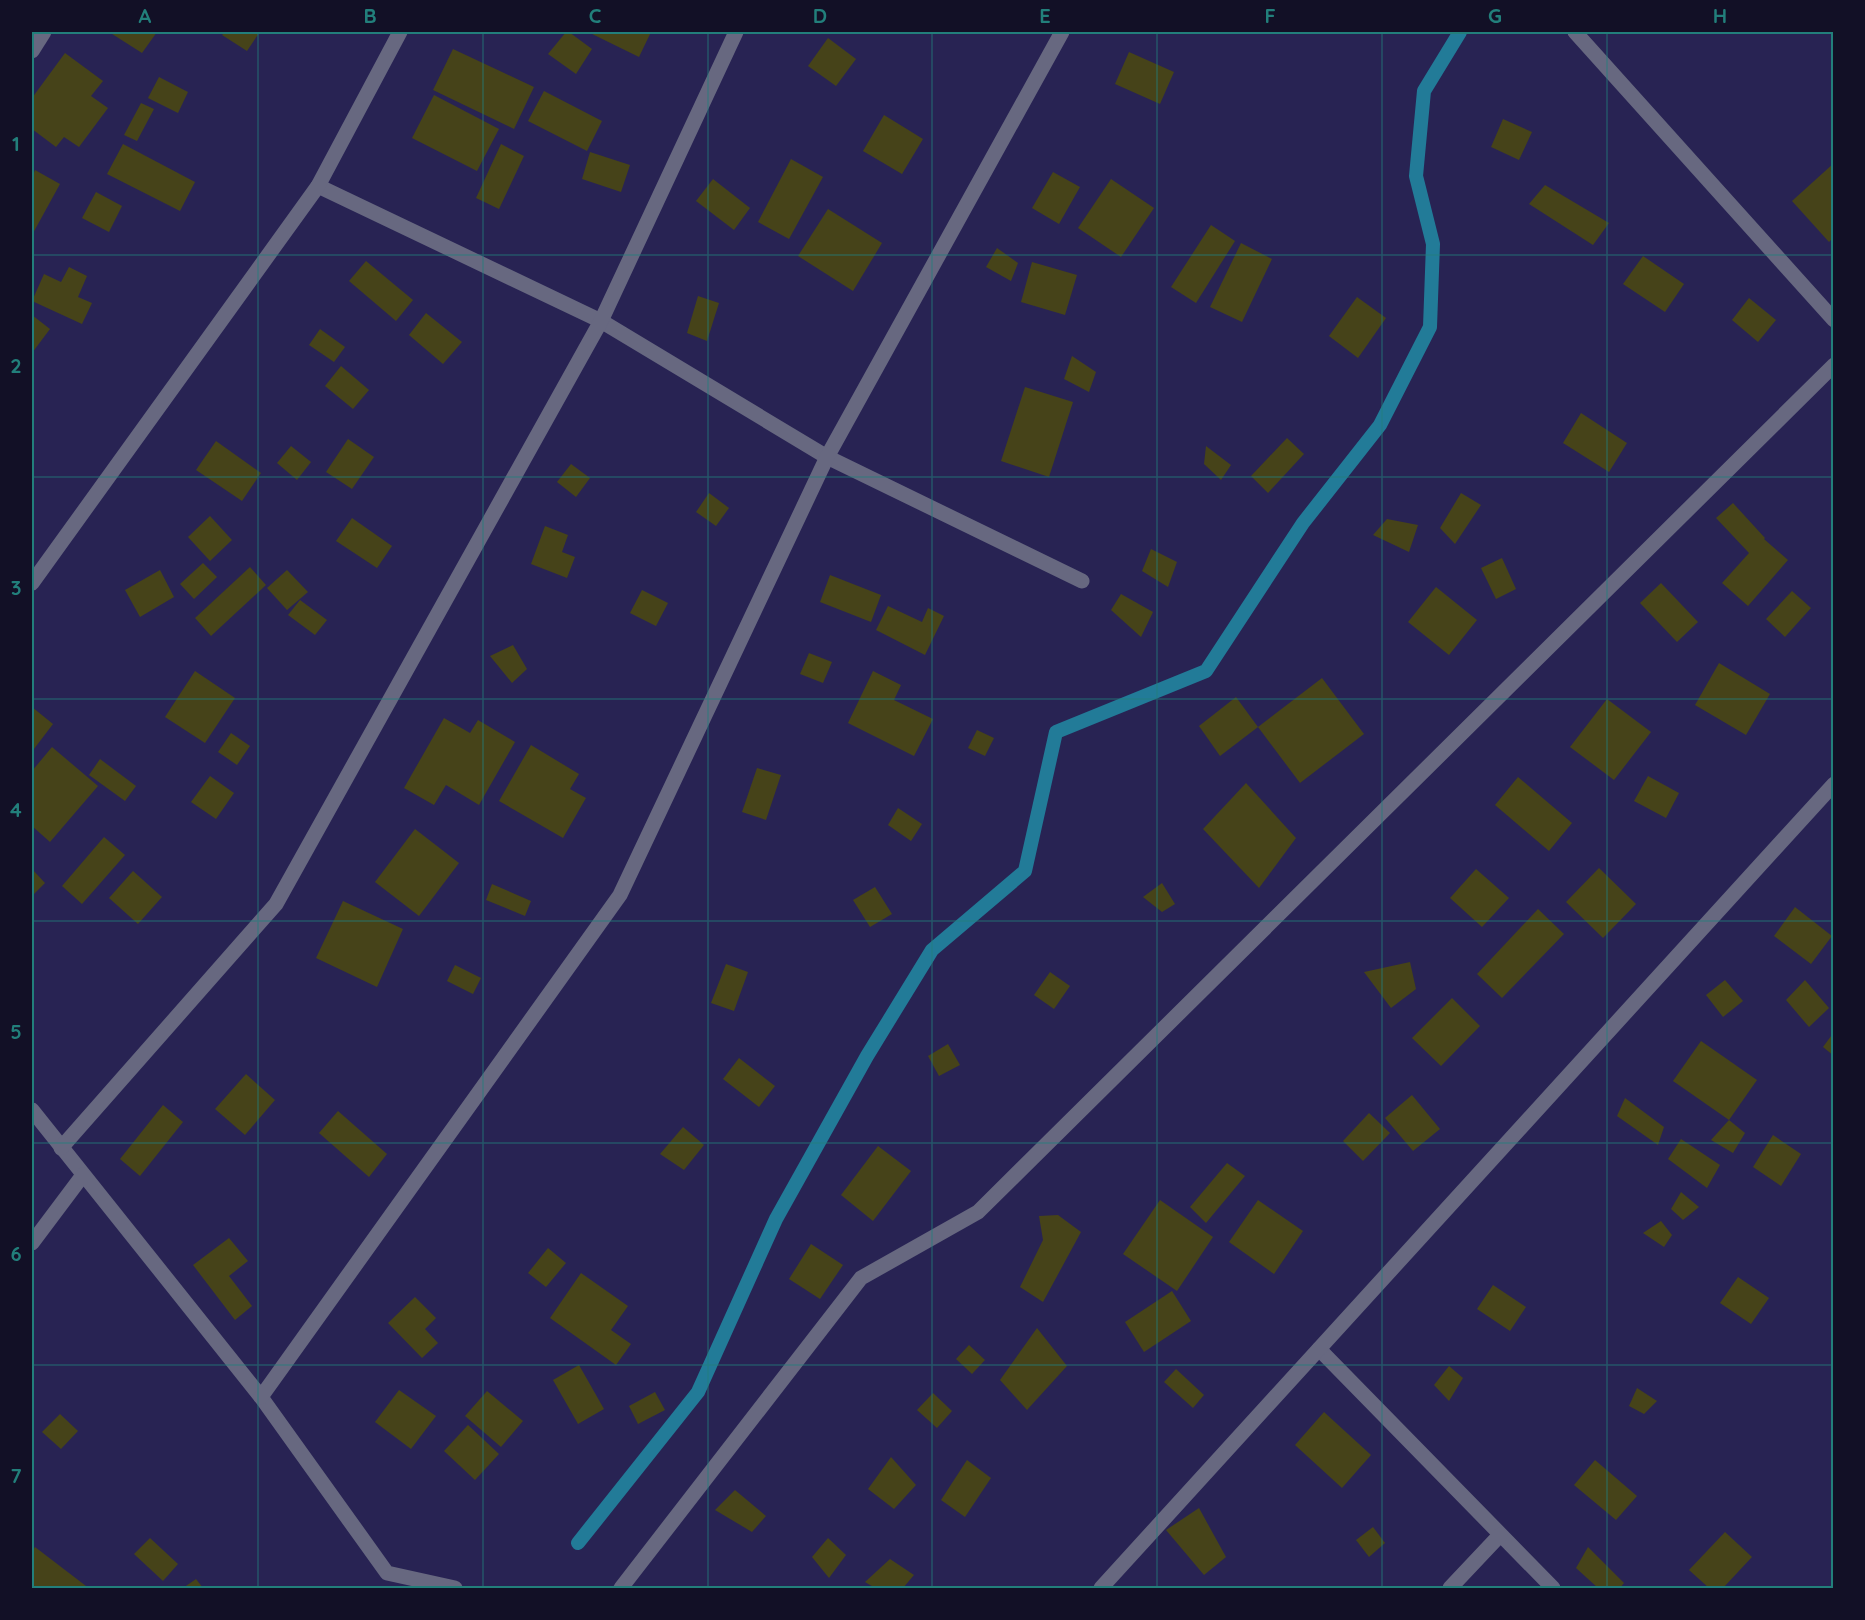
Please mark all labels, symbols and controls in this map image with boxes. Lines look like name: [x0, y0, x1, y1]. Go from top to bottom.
text: A: [139, 3, 152, 28]
text: B: [363, 3, 377, 28]
text: C: [589, 3, 602, 28]
text: D: [813, 3, 827, 28]
text: E: [1039, 3, 1051, 28]
text: F: [1264, 3, 1276, 28]
text: G: [1488, 3, 1502, 28]
text: H: [1713, 3, 1727, 28]
text: 1: [12, 131, 20, 156]
text: 2: [10, 353, 22, 378]
text: 3: [11, 575, 21, 600]
text: 4: [10, 797, 22, 822]
text: 5: [10, 1019, 22, 1044]
text: 6: [10, 1241, 22, 1266]
text: 7: [11, 1463, 22, 1488]

